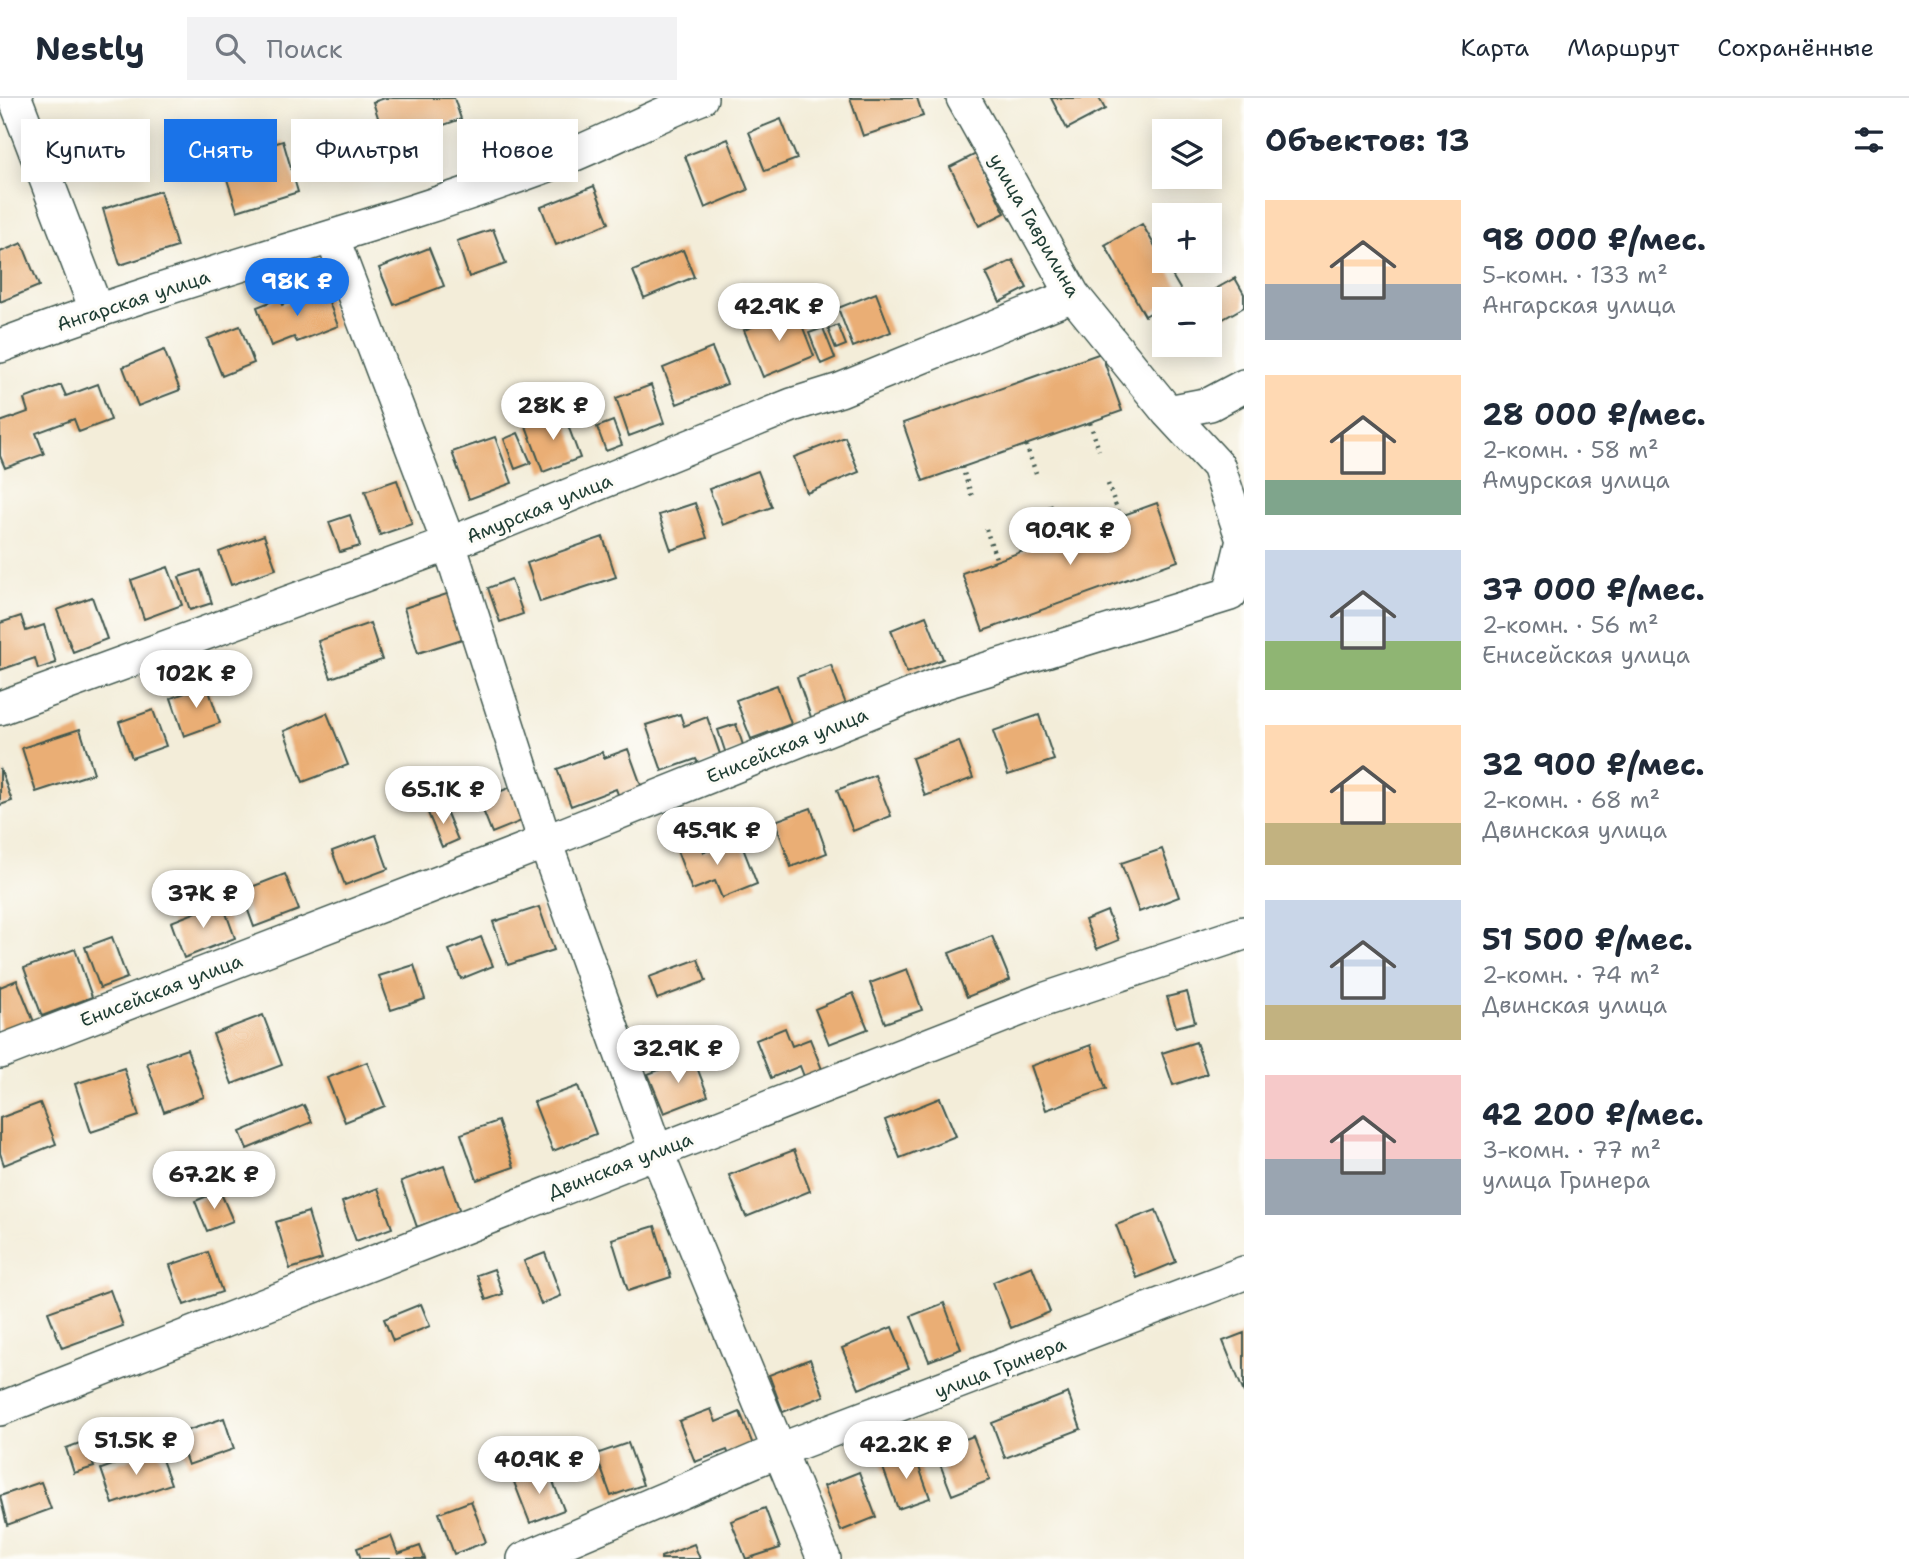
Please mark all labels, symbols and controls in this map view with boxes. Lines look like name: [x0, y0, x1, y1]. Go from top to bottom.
search box: [187, 17, 677, 80]
text: Nestly: [35, 26, 145, 71]
icon: search: [211, 29, 249, 67]
text: Поиск: [267, 31, 342, 66]
text: Карта: [1461, 32, 1529, 64]
text: Маршрут: [1567, 32, 1679, 64]
text: Сохранённые: [1717, 32, 1874, 64]
chip: Купить: [21, 119, 150, 182]
chip: Снять: [164, 119, 277, 182]
chip: Фильтры: [291, 119, 443, 182]
chip: Новое: [457, 119, 578, 182]
map controls: [1152, 119, 1222, 357]
button: layers: [1152, 119, 1222, 189]
text: Объектов: 13: [1265, 120, 1470, 161]
icon: filters: [1850, 121, 1888, 159]
street label: улица Гаврилина: [983, 149, 1086, 302]
button: +: [1152, 203, 1222, 273]
text: 98 000 ₽/мес.: [1482, 219, 1706, 260]
icon: home: [1321, 228, 1405, 312]
pin: 98K ₽: [248, 258, 346, 318]
text: 5-комн. · 133 m²: [1482, 260, 1668, 290]
street label: Ангарская улица: [53, 264, 213, 337]
text: 98K ₽: [261, 266, 333, 296]
pin: 42.9K ₽: [714, 284, 844, 343]
button: −: [1152, 287, 1222, 357]
text: Ангарская улица: [1482, 290, 1676, 320]
text: 42.9K ₽: [734, 291, 824, 321]
pin: 28K ₽: [504, 382, 602, 442]
text: 28K ₽: [517, 390, 589, 420]
text: 28 000 ₽/мес.: [1482, 394, 1706, 435]
icon: home: [1321, 403, 1405, 487]
text: 2-комн. · 58 m²: [1482, 435, 1659, 465]
text: Амурская улица: [1482, 465, 1670, 495]
street label: Амурская улица: [463, 468, 616, 549]
pin: 90.9K ₽: [1005, 508, 1135, 567]
text: 90.9K ₽: [1025, 515, 1115, 545]
text: 37 000 ₽/мес.: [1482, 569, 1705, 610]
icon: home: [1321, 578, 1405, 662]
text: 2-комн. · 56 m²: [1482, 610, 1659, 640]
text: Енисейская улица: [1482, 640, 1690, 670]
pin: 102K ₽: [139, 650, 253, 710]
text: 102K ₽: [156, 658, 236, 688]
street label: Енисейская улица: [703, 702, 872, 789]
text: 32 900 ₽/мес.: [1482, 744, 1705, 785]
icon: home: [1321, 753, 1405, 837]
pin: 65.1K ₽: [378, 766, 508, 826]
text: 65.1K ₽: [401, 774, 485, 804]
text: 2-комн. · 68 m²: [1482, 785, 1660, 815]
pin: 45.9K ₽: [652, 808, 782, 867]
text: 45.9K ₽: [673, 815, 761, 845]
text: Двинская улица: [1482, 815, 1667, 845]
pin: 37K ₽: [154, 870, 252, 930]
text: 37K ₽: [168, 878, 238, 908]
text: 51 500 ₽/мес.: [1482, 919, 1693, 960]
icon: home: [1321, 928, 1405, 1012]
street label: Енисейская улица: [76, 948, 246, 1033]
text: 2-комн. · 74 m²: [1482, 960, 1660, 990]
text: Двинская улица: [1482, 990, 1667, 1020]
pin: 32.9K ₽: [613, 1026, 743, 1085]
text: 32.9K ₽: [633, 1033, 723, 1063]
text: 42 200 ₽/мес.: [1482, 1094, 1704, 1135]
icon: home: [1321, 1103, 1405, 1187]
street label: Двинская улица: [544, 1126, 696, 1205]
text: 3-комн. · 77 m²: [1482, 1135, 1661, 1165]
pin: 67.2K ₽: [149, 1152, 279, 1211]
text: 67.2K ₽: [169, 1159, 259, 1189]
text: улица Гринера: [1482, 1165, 1650, 1195]
street label: улица Гринера: [931, 1331, 1070, 1404]
pin: 51.5K ₽: [71, 1418, 201, 1477]
pin: 42.2K ₽: [841, 1422, 971, 1481]
text: 51.5K ₽: [94, 1425, 178, 1455]
text: 42.2K ₽: [860, 1429, 952, 1459]
pin: 40.9K ₽: [474, 1436, 604, 1496]
text: 40.9K ₽: [494, 1444, 584, 1474]

